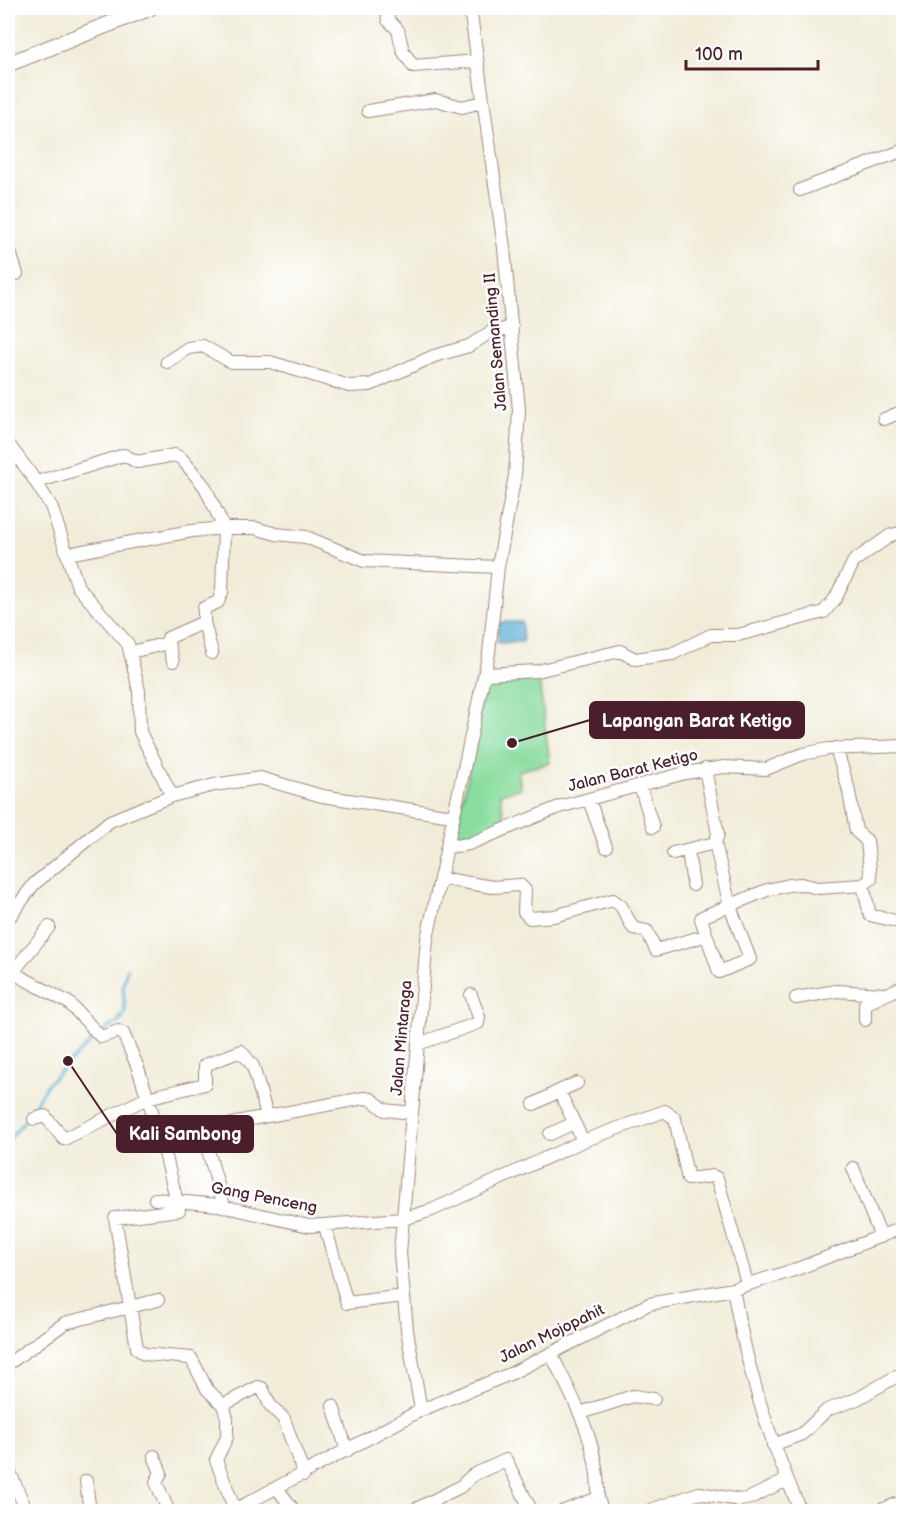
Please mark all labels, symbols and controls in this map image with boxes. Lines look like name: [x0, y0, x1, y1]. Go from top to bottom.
scale bar: [686, 33, 818, 71]
text: 100 m: [695, 44, 743, 65]
street label: Jalan Semanding II: [480, 272, 512, 412]
callout: Lapangan Barat Ketigo: [590, 702, 804, 738]
text: Lapangan Barat Ketigo: [602, 711, 792, 732]
street label: Jalan Barat Ketigo: [566, 746, 700, 796]
street label: Jalan Mintaraga: [387, 979, 417, 1097]
callout: Kali Sambong: [117, 1116, 253, 1152]
text: Kali Sambong: [129, 1124, 241, 1145]
street label: Gang Penceng: [209, 1178, 319, 1218]
street label: Jalan Mojopahit: [496, 1300, 608, 1368]

